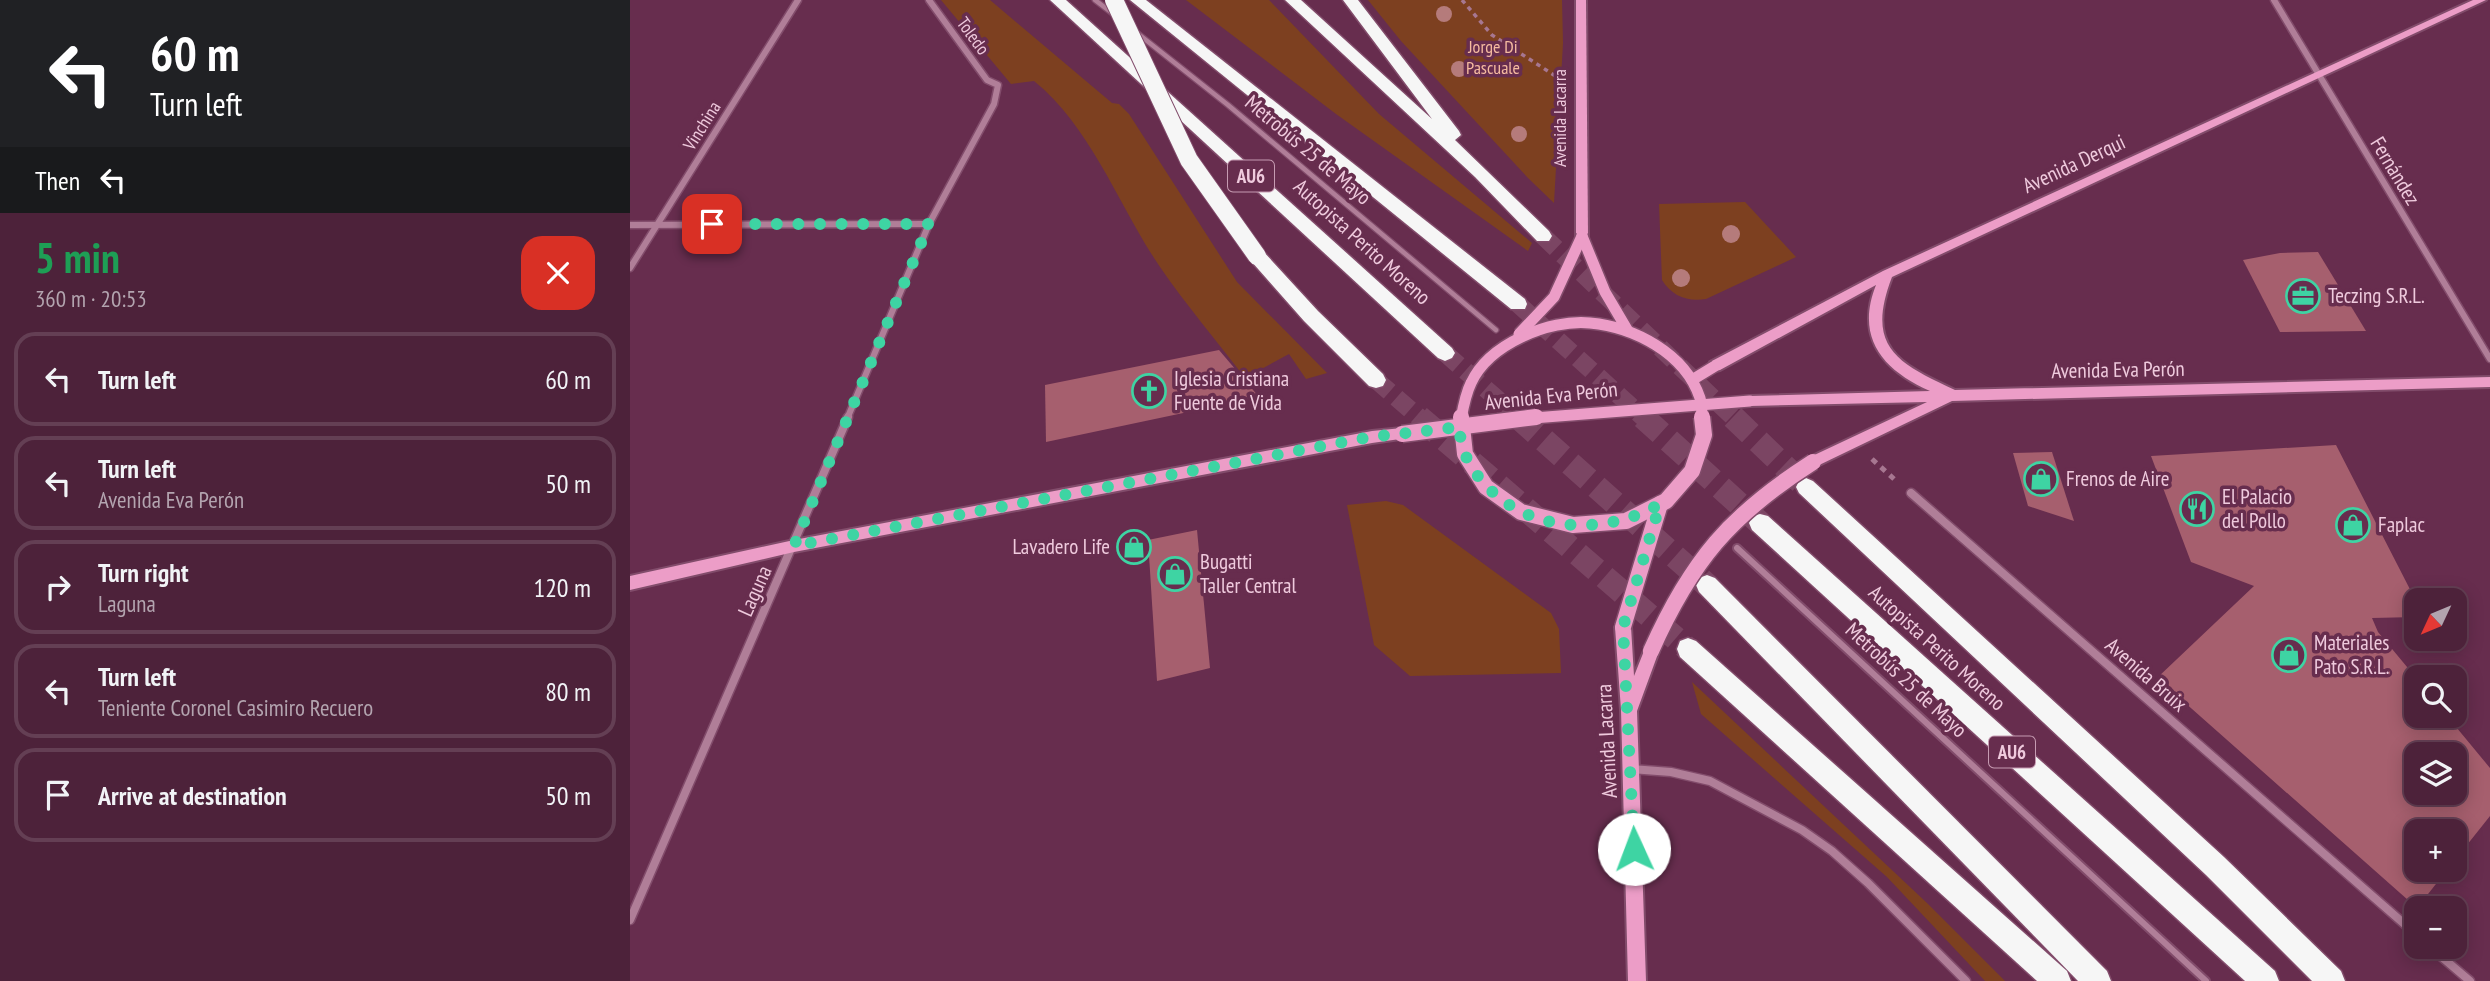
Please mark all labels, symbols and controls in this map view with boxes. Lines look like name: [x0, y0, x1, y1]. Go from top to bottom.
street label: Toledo: [952, 12, 995, 59]
text: 60 m: [150, 21, 239, 85]
icon: left: [35, 28, 126, 119]
park label: Jorge Di Pascuale: [1466, 35, 1520, 79]
street label: Avenida Lacarra: [1548, 69, 1571, 167]
text: Turn left: [150, 83, 242, 125]
street label: Metrobús 25 de Mayo: [1240, 89, 1377, 210]
street label: Vinchina: [677, 97, 725, 155]
street label: Avenida Derqui: [2018, 128, 2129, 199]
street label: Fernández: [2365, 132, 2426, 210]
road number: AU6: [1228, 160, 1274, 192]
icon: left: [94, 161, 132, 199]
text: Then: [35, 164, 80, 197]
street label: Autopista Perito Moreno: [1288, 173, 1437, 310]
pin: [682, 194, 742, 254]
icon: arrive: [693, 205, 731, 243]
text: 5 min: [35, 230, 120, 285]
button: close: [521, 236, 595, 310]
office icon: Teczing S.R.L.: [2284, 277, 2322, 315]
place label: Teczing S.R.L.: [2328, 282, 2425, 309]
text: 360 m · 20:53: [35, 284, 147, 313]
street label: Avenida Eva Perón: [2051, 355, 2185, 384]
icon: left: [39, 360, 77, 398]
text: Turn left: [98, 363, 176, 396]
text: 60 m: [545, 363, 591, 396]
place label: Iglesia Cristiana Fuente de Vida: [1174, 365, 1289, 416]
church icon: Iglesia Cristiana Fuente de Vida: [1130, 372, 1168, 410]
street label: Avenida Eva Perón: [1483, 375, 1619, 416]
text: Turn left: [98, 452, 176, 485]
shop icon: Frenos de Aire: [2022, 460, 2060, 498]
icon: left: [39, 464, 77, 502]
place label: Frenos de Aire: [2066, 465, 2170, 492]
text: 50 m: [545, 467, 591, 500]
place label: El Palacio del Pollo: [2222, 483, 2292, 534]
text: Avenida Eva Perón: [98, 485, 244, 514]
restaurant icon: El Palacio del Pollo: [2178, 490, 2216, 528]
shop icon: Faplac: [2334, 506, 2372, 544]
place label: Faplac: [2378, 511, 2426, 538]
shop icon: Lavadero Life: [1115, 528, 1153, 566]
place label: Lavadero Life: [1012, 533, 1110, 560]
place label: Bugatti Taller Central: [1200, 548, 1297, 599]
shop icon: Bugatti Taller Central: [1156, 555, 1194, 593]
text: Turn right: [98, 556, 189, 589]
street label: Laguna: [732, 561, 778, 620]
icon: right: [39, 568, 77, 606]
text: 120 m: [533, 571, 591, 604]
street label: Autopista Perito Moreno: [1863, 579, 2012, 716]
north arrow: [2404, 588, 2468, 651]
map controls: [2404, 588, 2467, 959]
text: Laguna: [98, 589, 156, 618]
street label: Metrobús 25 de Mayo: [1840, 616, 1973, 743]
place label: Materiales Pato S.R.L.: [2314, 629, 2389, 680]
street label: Avenida Bruix: [2100, 632, 2193, 718]
shop icon: Materiales Pato S.R.L.: [2270, 636, 2308, 674]
text: Turn left: [98, 660, 176, 693]
button: search: [2404, 665, 2467, 728]
icon: left: [39, 672, 77, 710]
text: 80 m: [545, 675, 591, 708]
street label: Avenida Lacarra: [1590, 683, 1623, 799]
text: Teniente Coronel Casimiro Recuero: [98, 693, 373, 722]
road number: AU6: [1989, 736, 2035, 768]
button: layers: [2404, 742, 2467, 805]
icon: arrive: [39, 776, 77, 814]
text: Arrive at destination: [98, 779, 287, 812]
text: 50 m: [545, 779, 591, 812]
position arrow: [1597, 812, 1671, 886]
button: +: [2404, 819, 2467, 882]
button: −: [2404, 896, 2467, 959]

